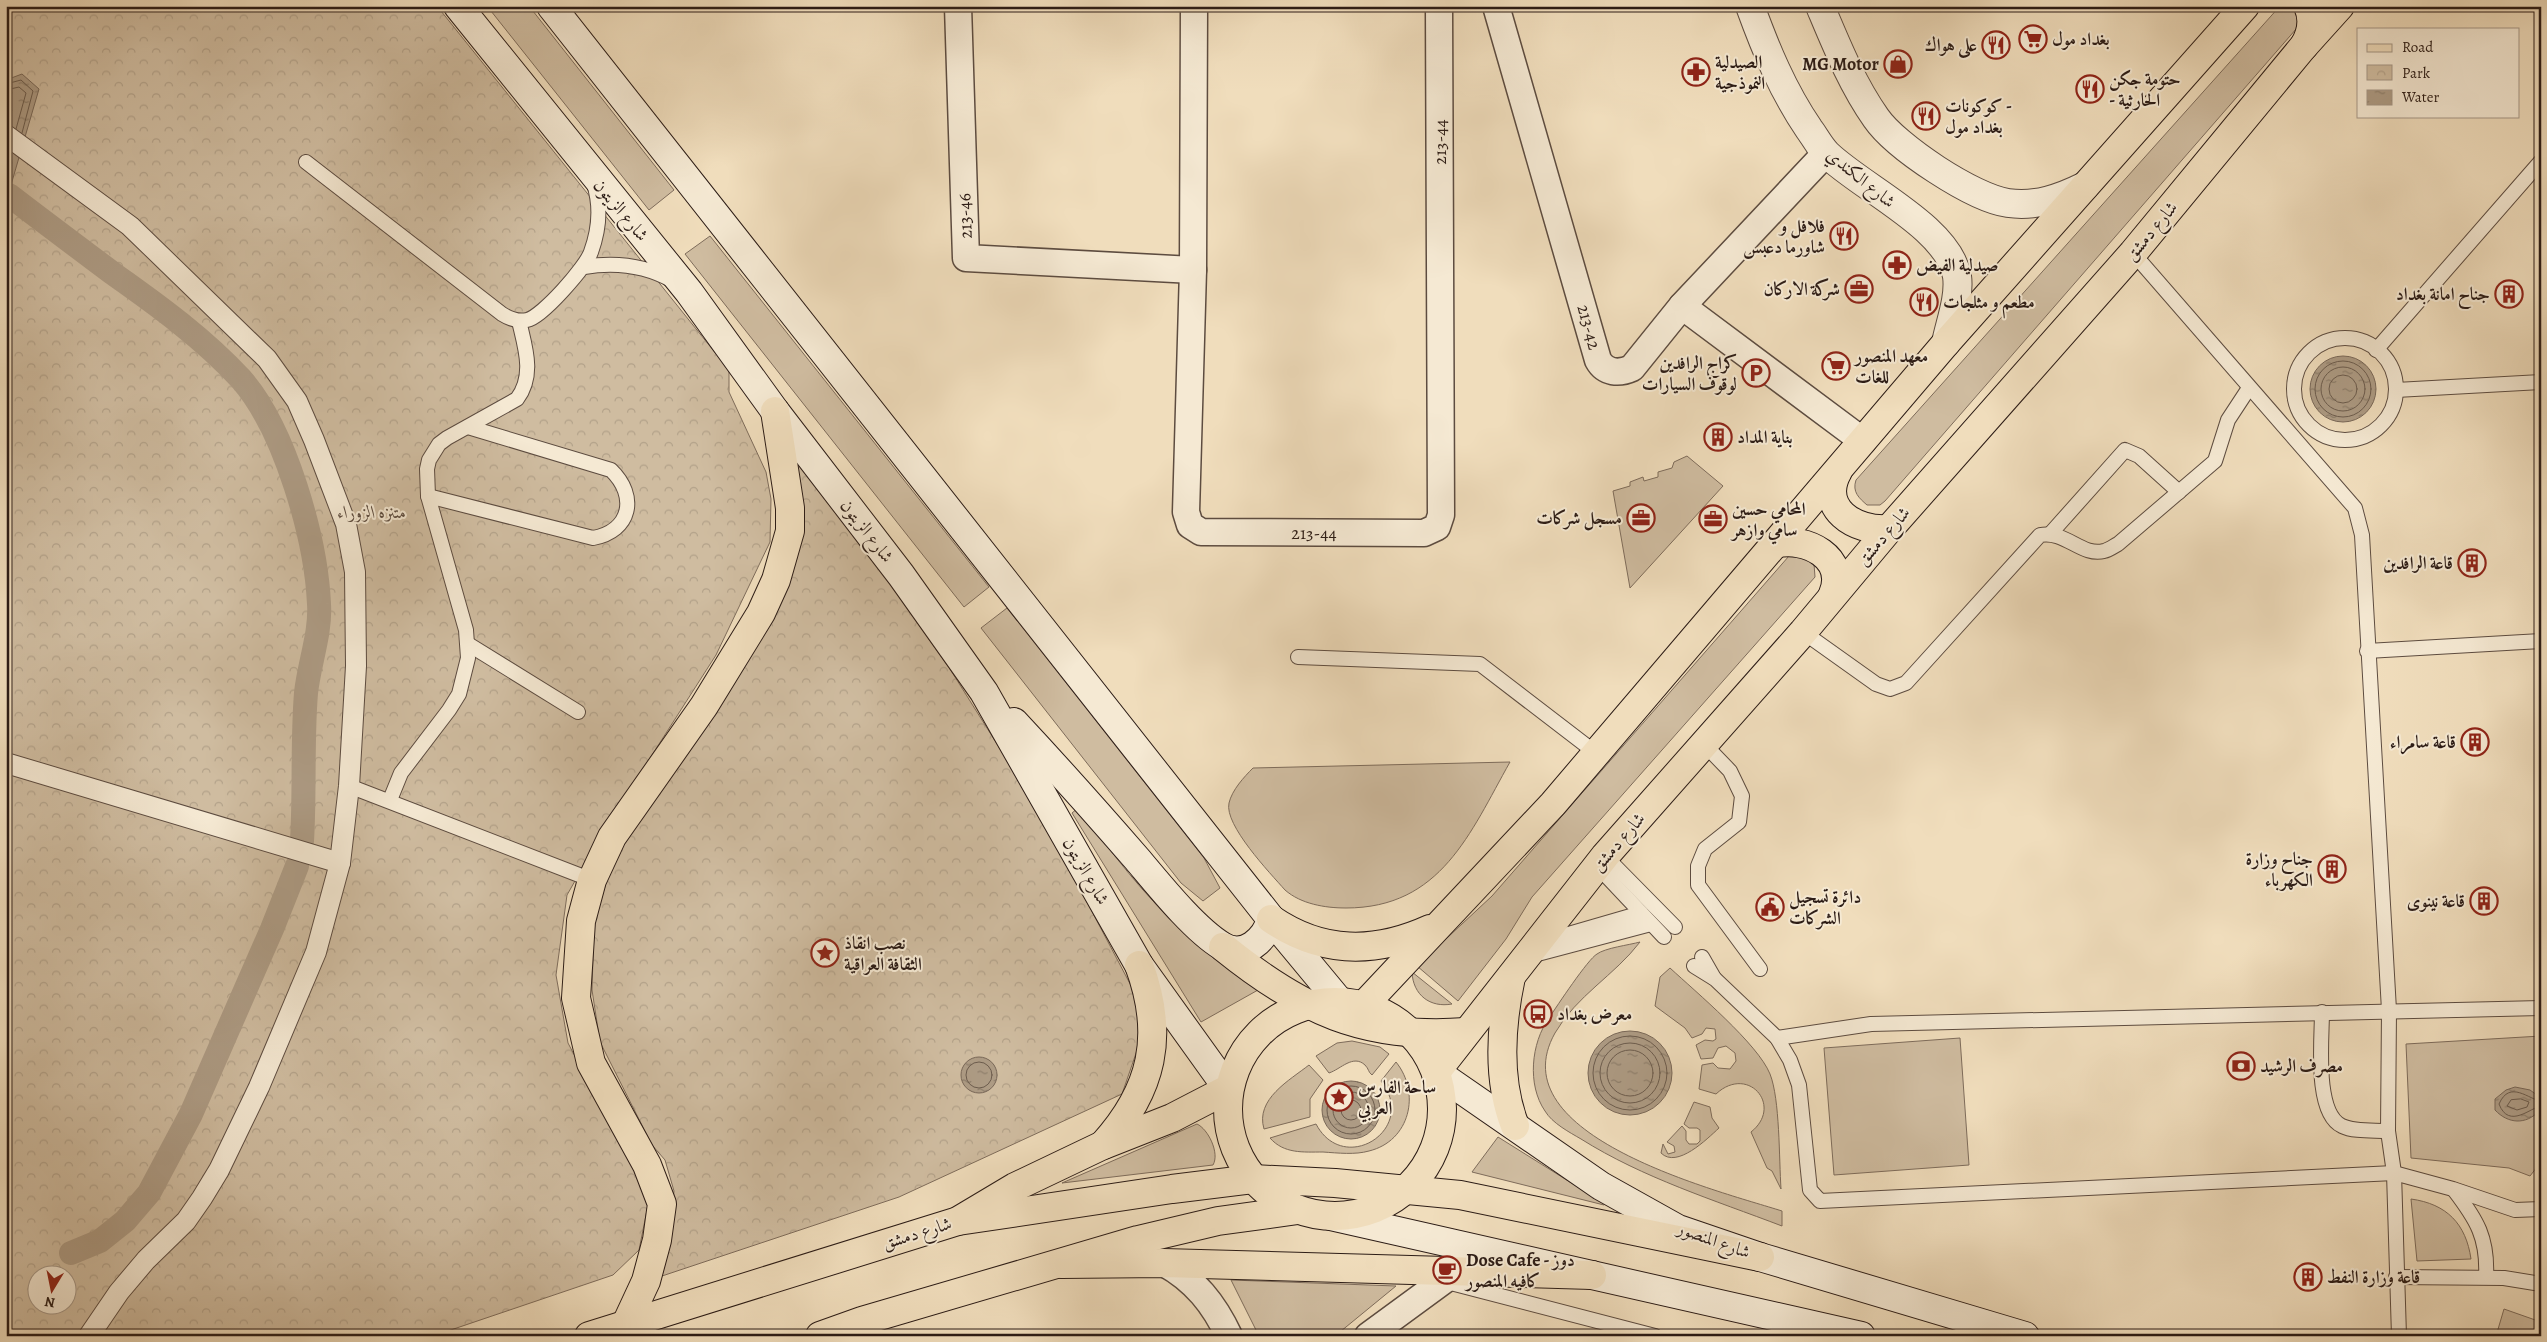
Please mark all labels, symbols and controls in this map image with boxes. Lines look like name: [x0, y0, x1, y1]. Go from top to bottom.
supermarket icon: بغداد مول: [2018, 24, 2048, 54]
place label: بغداد مول: [2052, 27, 2110, 51]
legend: [2357, 28, 2520, 118]
restaurant icon: على هواك: [1981, 30, 2011, 60]
place label: على هواك: [1925, 33, 1977, 59]
text: Road: [2402, 37, 2434, 57]
shop icon: MG Motor: [1883, 49, 1913, 79]
place label: الصيدلية النموذجية: [1715, 50, 1765, 95]
place label: MG Motor: [1802, 52, 1880, 76]
pharmacy icon: الصيدلية النموذجية: [1681, 57, 1711, 87]
text: Park: [2402, 63, 2431, 83]
place label: حتومة جكن - الحارثية: [2109, 67, 2181, 112]
restaurant icon: حتومة جكن - الحارثية: [2075, 74, 2105, 104]
text: Water: [2401, 87, 2439, 107]
place label: كوكونات - بغداد مول: [1945, 94, 2012, 139]
restaurant icon: كوكونات - بغداد مول: [1911, 101, 1941, 131]
street label: 213-44: [1428, 119, 1452, 165]
street label: شارع الكندي: [1820, 143, 1901, 216]
street label: شارع الزيتون: [586, 174, 654, 248]
street label: 213-46: [952, 193, 978, 239]
street label: شارع دمشق: [2119, 196, 2185, 268]
place label: فلافل و شاورما دعبس: [1743, 214, 1825, 259]
restaurant icon: فلافل و شاورما دعبس: [1829, 221, 1859, 251]
pharmacy icon: صيدلية الفيض: [1882, 250, 1912, 280]
place label: صيدلية الفيض: [1916, 253, 1998, 277]
office icon: شركة الاركان: [1844, 274, 1874, 304]
place label: شركة الاركان: [1764, 277, 1840, 301]
building icon: جناح امانة بغداد: [2494, 279, 2524, 309]
place label: جناح امانة بغداد: [2396, 282, 2490, 310]
restaurant icon: مطعم و مثلجات: [1909, 287, 1939, 317]
place label: مطعم و مثلجات: [1943, 290, 2035, 319]
street label: 213-42: [1571, 302, 1607, 353]
place label: معهد المنصور للغات: [1853, 344, 1928, 389]
place label: كراج الرافدين لوقوف السيارات: [1642, 351, 1737, 396]
supermarket icon: معهد المنصور للغات: [1821, 351, 1851, 381]
parking icon: كراج الرافدين لوقوف السيارات: [1741, 358, 1771, 388]
building icon: بناية المداد: [1703, 422, 1733, 452]
place label: بناية المداد: [1737, 425, 1793, 449]
street label: شارع الزيتون: [832, 494, 899, 569]
place label: المحامي حسين سامي وازهر: [1730, 497, 1806, 545]
park label: متنزه الزوراء: [337, 500, 407, 524]
street label: شارع دمشق: [1851, 501, 1918, 573]
office icon: مسجل شركات: [1626, 503, 1656, 533]
office icon: المحامي حسين سامي وازهر: [1698, 504, 1728, 534]
place label: مسجل شركات: [1536, 506, 1622, 531]
street label: 213-44: [1291, 521, 1337, 545]
building icon: قاعة الرافدين: [2457, 548, 2487, 578]
place label: قاعة الرافدين: [2383, 551, 2453, 575]
building icon: قاعة سامراء: [2460, 727, 2490, 757]
place label: قاعة سامراء: [2390, 730, 2456, 755]
street label: شارع دمشق: [1586, 807, 1653, 879]
street label: شارع الزيتون: [1054, 833, 1115, 911]
place label: جناح وزارة الكهرباء: [2246, 847, 2313, 892]
building icon: جناح وزارة الكهرباء: [2317, 854, 2347, 884]
place label: دائرة تسجيل الشركات: [1789, 885, 1861, 930]
building icon: قاعة نينوى: [2469, 886, 2499, 916]
place label: قاعة نينوى: [2407, 889, 2465, 913]
public building icon: دائرة تسجيل الشركات: [1755, 892, 1785, 922]
place label: نصب انقاذ الثقافة العراقية: [844, 931, 922, 976]
place icon: نصب انقاذ الثقافة العراقية: [810, 938, 840, 968]
bus stop icon: معرض بغداد: [1523, 999, 1553, 1029]
place label: معرض بغداد: [1557, 1002, 1632, 1026]
bank icon: مصرف الرشيد: [2226, 1051, 2256, 1081]
place label: مصرف الرشيد: [2260, 1054, 2343, 1078]
place label: ساحة الفارس العربي: [1357, 1075, 1436, 1123]
place icon: ساحة الفارس العربي: [1324, 1082, 1354, 1112]
street label: شارع دمشق: [880, 1211, 955, 1258]
street label: شارع المنصور: [1671, 1215, 1754, 1267]
place label: Dose Cafe - دوز كافيه المنصور: [1464, 1248, 1575, 1293]
cafe icon: Dose Cafe - دوز كافيه المنصور: [1432, 1255, 1462, 1285]
building icon: قاعة وزارة النفط: [2293, 1262, 2323, 1292]
north arrow: [28, 1264, 78, 1314]
place label: قاعة وزارة النفط: [2327, 1265, 2420, 1289]
text: N: [43, 1292, 57, 1313]

